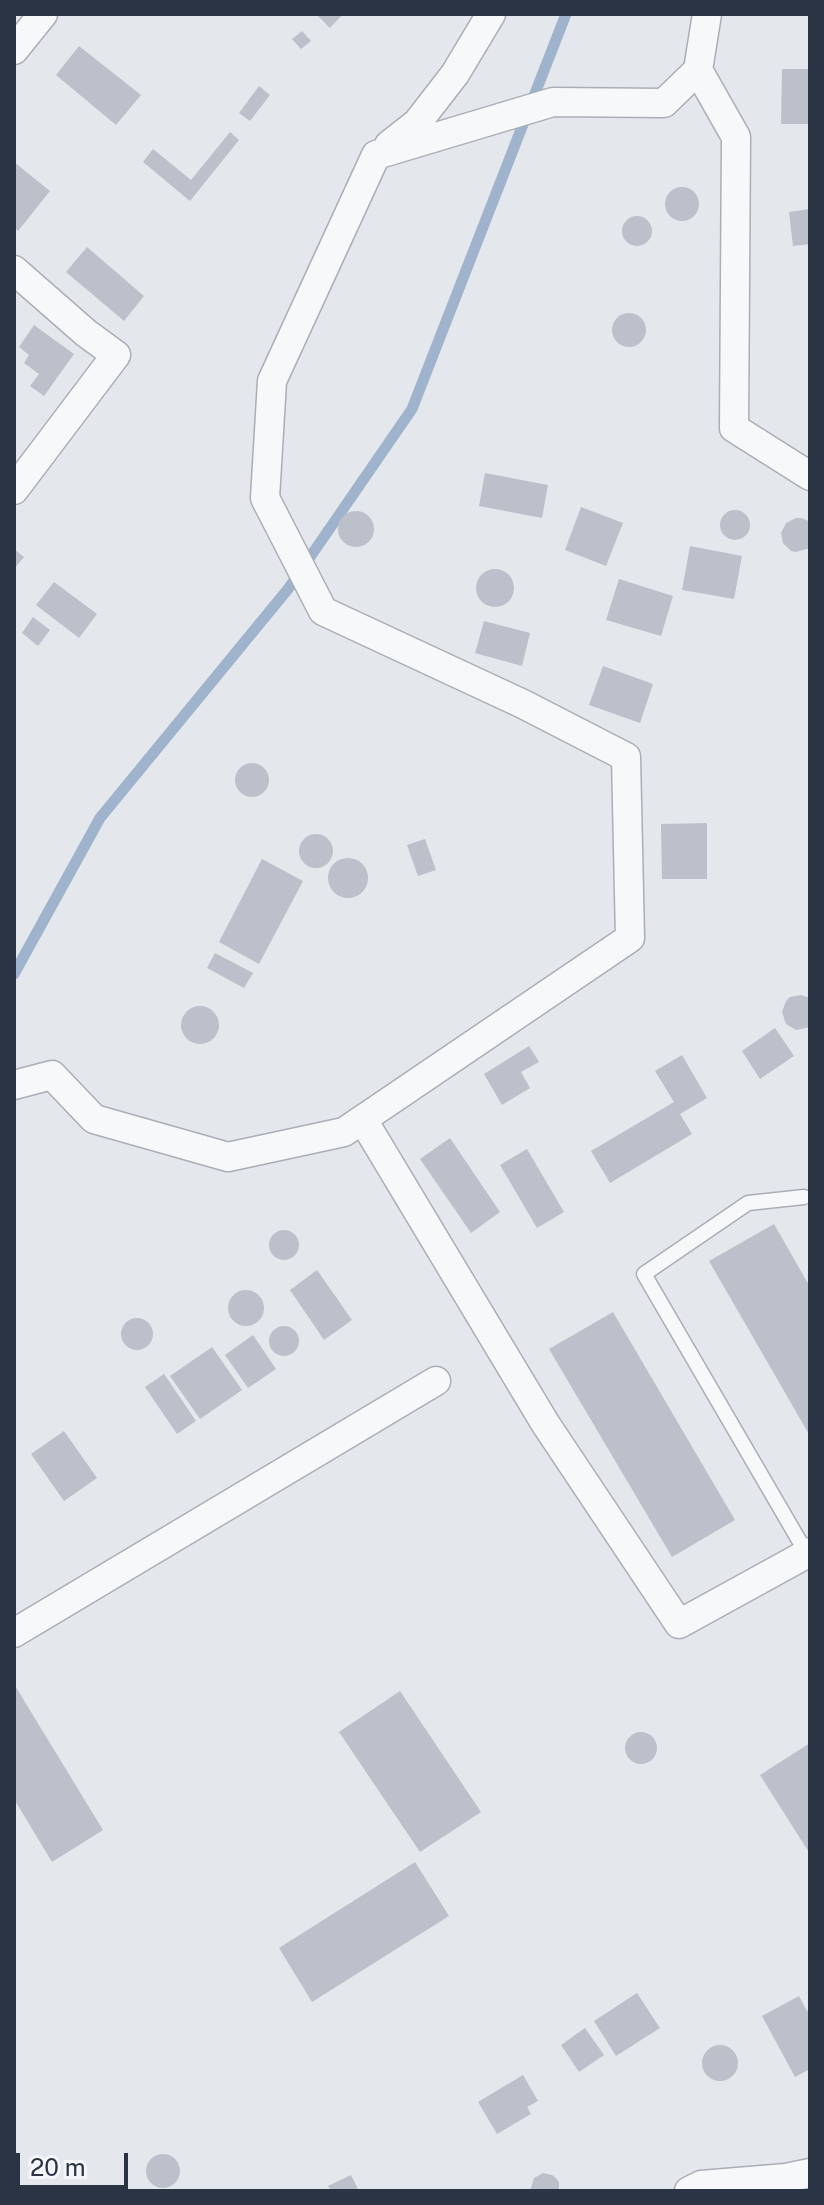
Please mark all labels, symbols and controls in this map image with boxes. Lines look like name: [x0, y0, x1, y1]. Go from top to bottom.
scale bar: [20, 2137, 132, 2187]
text: 20 m: [30, 2153, 86, 2181]

